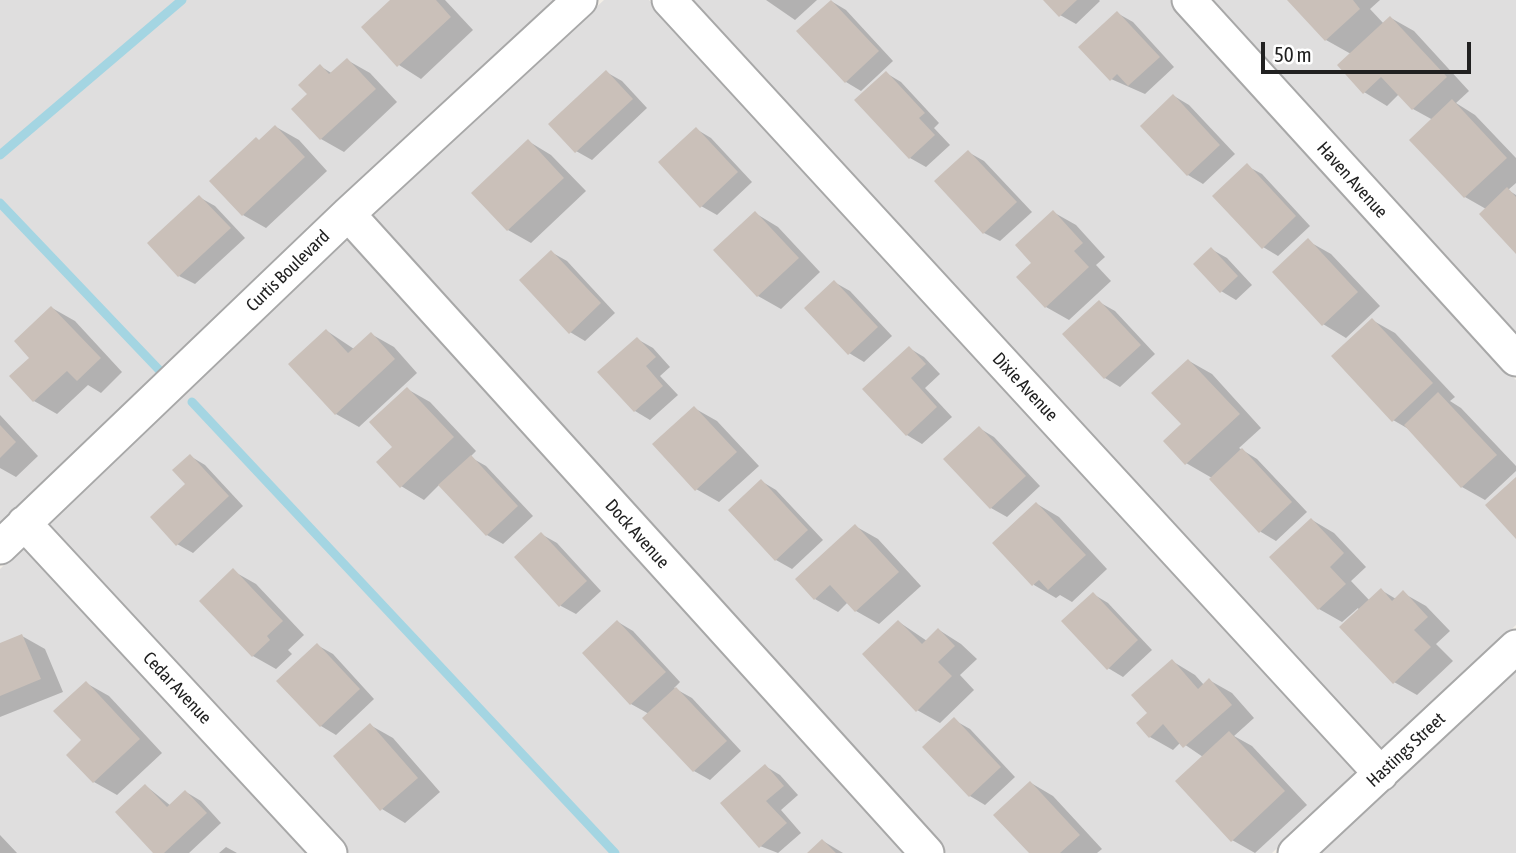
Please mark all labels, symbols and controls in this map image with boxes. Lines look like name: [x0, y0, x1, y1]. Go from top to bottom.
scale bar: [1264, 28, 1474, 72]
text: 50 m: [1274, 42, 1312, 66]
street label: Haven Avenue: [1312, 137, 1392, 223]
street label: Curtis Boulevard: [242, 226, 334, 316]
street label: Dixie Avenue: [988, 348, 1062, 426]
street label: Dock Avenue: [600, 495, 674, 573]
street label: Cedar Avenue: [138, 647, 216, 729]
street label: Hastings Street: [1362, 708, 1450, 792]

